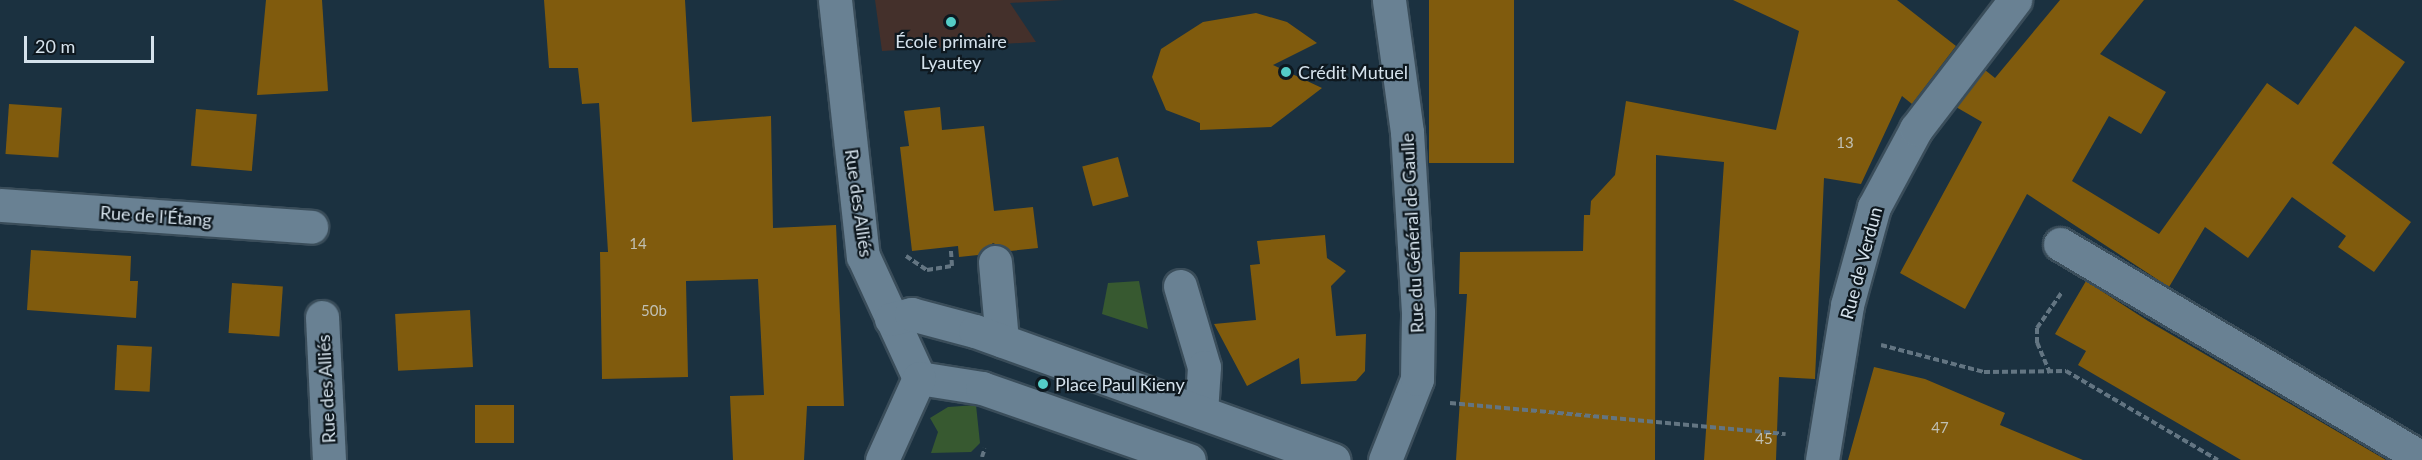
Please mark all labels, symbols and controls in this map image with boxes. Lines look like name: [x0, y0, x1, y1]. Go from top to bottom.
marker: École primaire Lyautey: [944, 15, 958, 29]
scale bar: [27, 24, 158, 62]
place label: École primaire Lyautey: [895, 31, 1007, 74]
text: 20 m: [35, 35, 75, 57]
place label: Crédit Mutuel: [1298, 61, 1408, 83]
marker: Crédit Mutuel: [1279, 65, 1293, 79]
street label: Rue du Général de Gaulle: [1396, 132, 1428, 334]
house number: 13: [1836, 134, 1854, 152]
street label: Rue des Alliés: [841, 147, 877, 259]
street label: Rue de l'Étang: [99, 201, 213, 231]
street label: Rue de Verdun: [1836, 204, 1886, 322]
house number: 14: [629, 235, 647, 253]
house number: 50b: [641, 302, 667, 320]
street label: Rue des Alliés: [312, 334, 340, 444]
place label: Place Paul Kieny: [1055, 373, 1185, 395]
marker: Place Paul Kieny: [1036, 377, 1050, 391]
house number: 47: [1931, 419, 1949, 437]
house number: 45: [1755, 430, 1773, 448]

